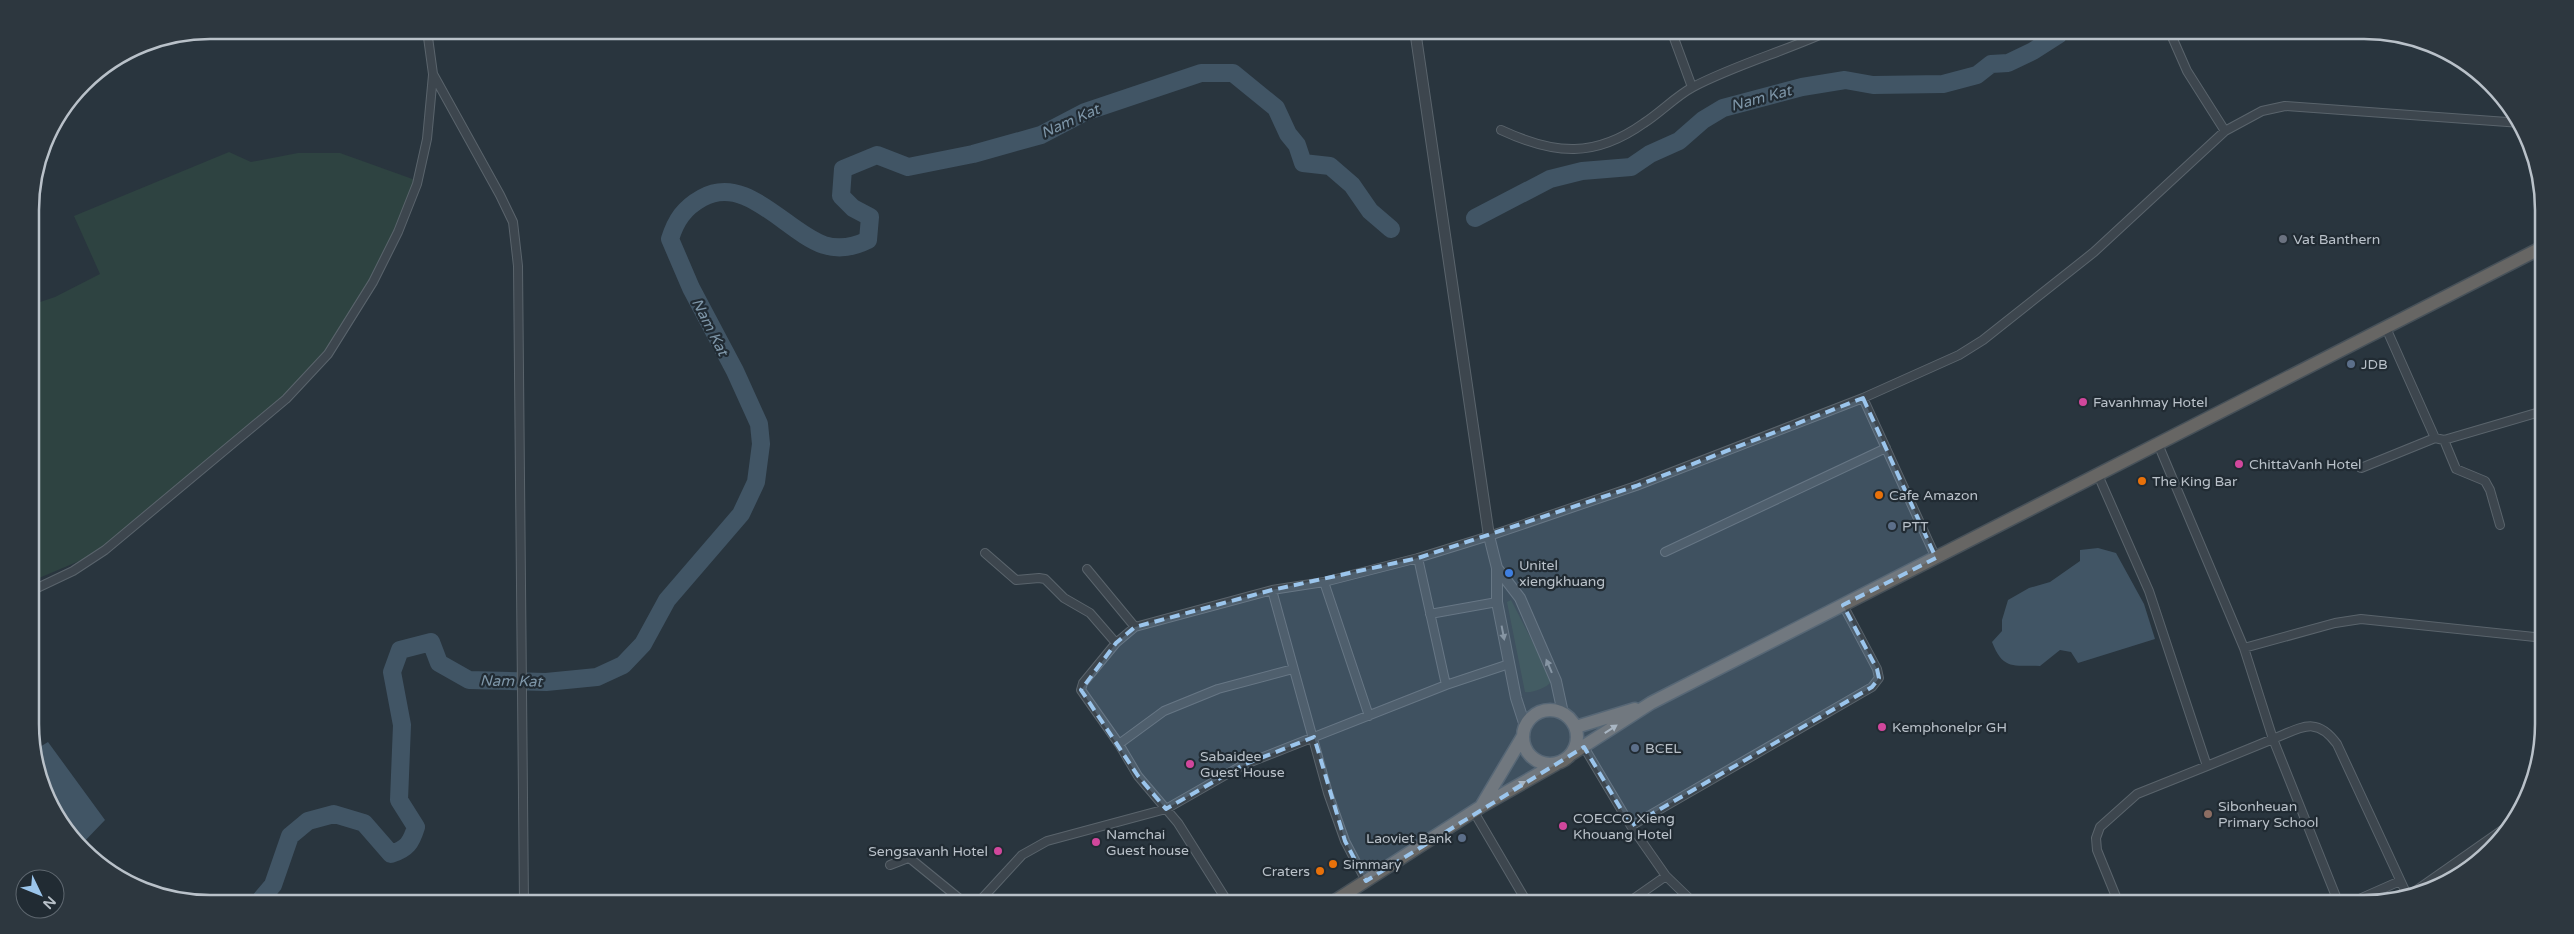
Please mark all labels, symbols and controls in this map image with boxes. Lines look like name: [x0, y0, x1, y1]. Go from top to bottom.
water label: Nam Kat: [1729, 81, 1796, 115]
water label: Nam Kat: [1038, 99, 1104, 142]
place label: Vat Banthern: [2293, 231, 2380, 248]
marker: Vat Banthern: [2277, 233, 2289, 245]
water label: Nam Kat: [688, 295, 733, 361]
place label: JDB: [2361, 356, 2388, 373]
marker: JDB: [2345, 358, 2357, 370]
place label: Favanhmay Hotel: [2093, 394, 2208, 411]
marker: Favanhmay Hotel: [2077, 396, 2089, 408]
place label: ChittaVanh Hotel: [2249, 456, 2362, 473]
marker: ChittaVanh Hotel: [2233, 458, 2245, 470]
place label: The King Bar: [2152, 473, 2238, 490]
marker: The King Bar: [2136, 475, 2148, 487]
place label: Cafe Amazon: [1889, 487, 1978, 504]
marker: Cafe Amazon: [1873, 489, 1885, 501]
place label: PTT: [1902, 518, 1929, 535]
marker: PTT: [1886, 520, 1898, 532]
place label: Unitel xiengkhuang: [1519, 557, 1605, 590]
marker: Unitel xiengkhuang: [1503, 567, 1515, 579]
one-way arrow: [1499, 626, 1507, 642]
one-way arrow: [1545, 659, 1553, 673]
water label: Nam Kat: [480, 671, 545, 691]
place label: Kemphonelpr GH: [1892, 719, 2007, 736]
marker: Kemphonelpr GH: [1876, 721, 1888, 733]
one-way arrow: [1604, 725, 1618, 734]
place label: BCEL: [1645, 740, 1681, 757]
marker: BCEL: [1629, 742, 1641, 754]
place label: Sabaidee Guest House: [1200, 748, 1285, 781]
marker: Sabaidee Guest House: [1184, 758, 1196, 770]
one-way arrow: [1512, 781, 1526, 789]
place label: Sibonheuan Primary School: [2218, 798, 2319, 831]
marker: Sibonheuan Primary School: [2202, 808, 2214, 820]
place label: COECCO Xieng Khouang Hotel: [1573, 810, 1675, 843]
marker: COECCO Xieng Khouang Hotel: [1557, 820, 1569, 832]
place label: Namchai Guest house: [1106, 826, 1189, 859]
place label: Laoviet Bank: [1366, 830, 1452, 847]
marker: Laoviet Bank: [1456, 832, 1468, 844]
marker: Namchai Guest house: [1090, 836, 1102, 848]
place label: Sengsavanh Hotel: [868, 843, 988, 860]
marker: Sengsavanh Hotel: [992, 845, 1004, 857]
place label: Simmary: [1343, 856, 1402, 873]
marker: Simmary: [1327, 858, 1339, 870]
place label: Craters: [1262, 863, 1310, 880]
marker: Craters: [1314, 865, 1326, 877]
north arrow: [15, 869, 65, 919]
text: N: [39, 893, 59, 912]

